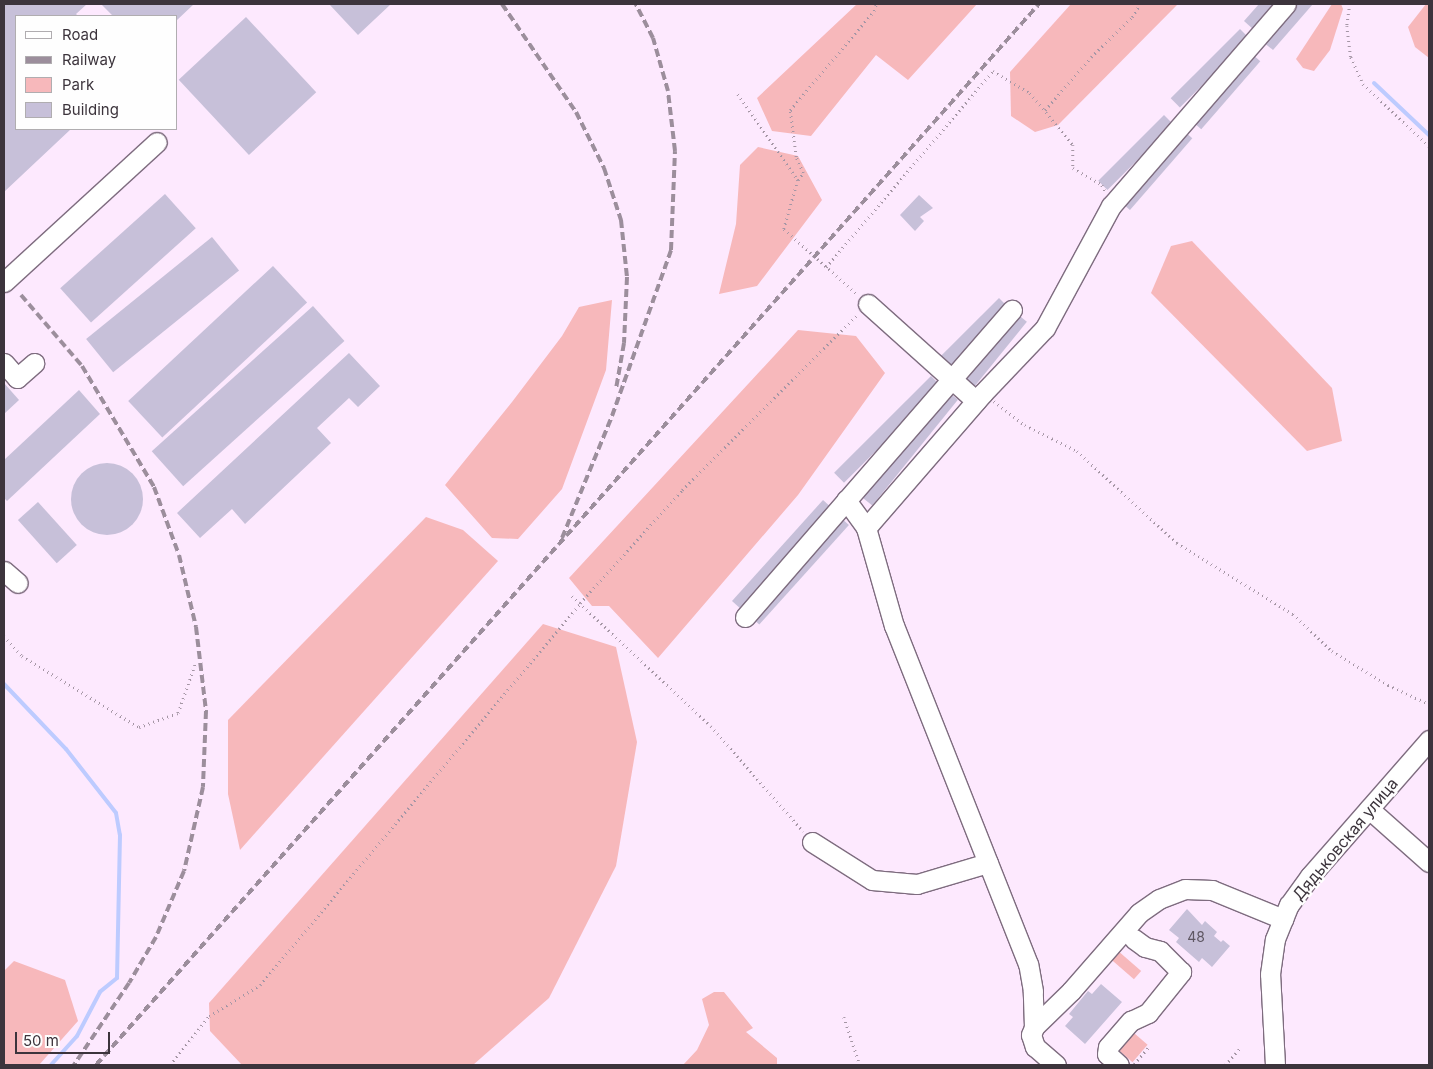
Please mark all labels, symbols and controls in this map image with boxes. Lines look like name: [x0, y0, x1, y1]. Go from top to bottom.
legend: [15, 15, 178, 130]
text: Road: [62, 25, 98, 44]
text: Railway: [62, 50, 116, 69]
text: Park: [62, 75, 94, 94]
text: Building: [62, 100, 119, 119]
street label: Дядьковская улица: [1288, 774, 1402, 904]
house number: 48: [1187, 929, 1205, 945]
scale bar: [18, 1022, 112, 1054]
text: 50 m: [23, 1031, 59, 1050]

